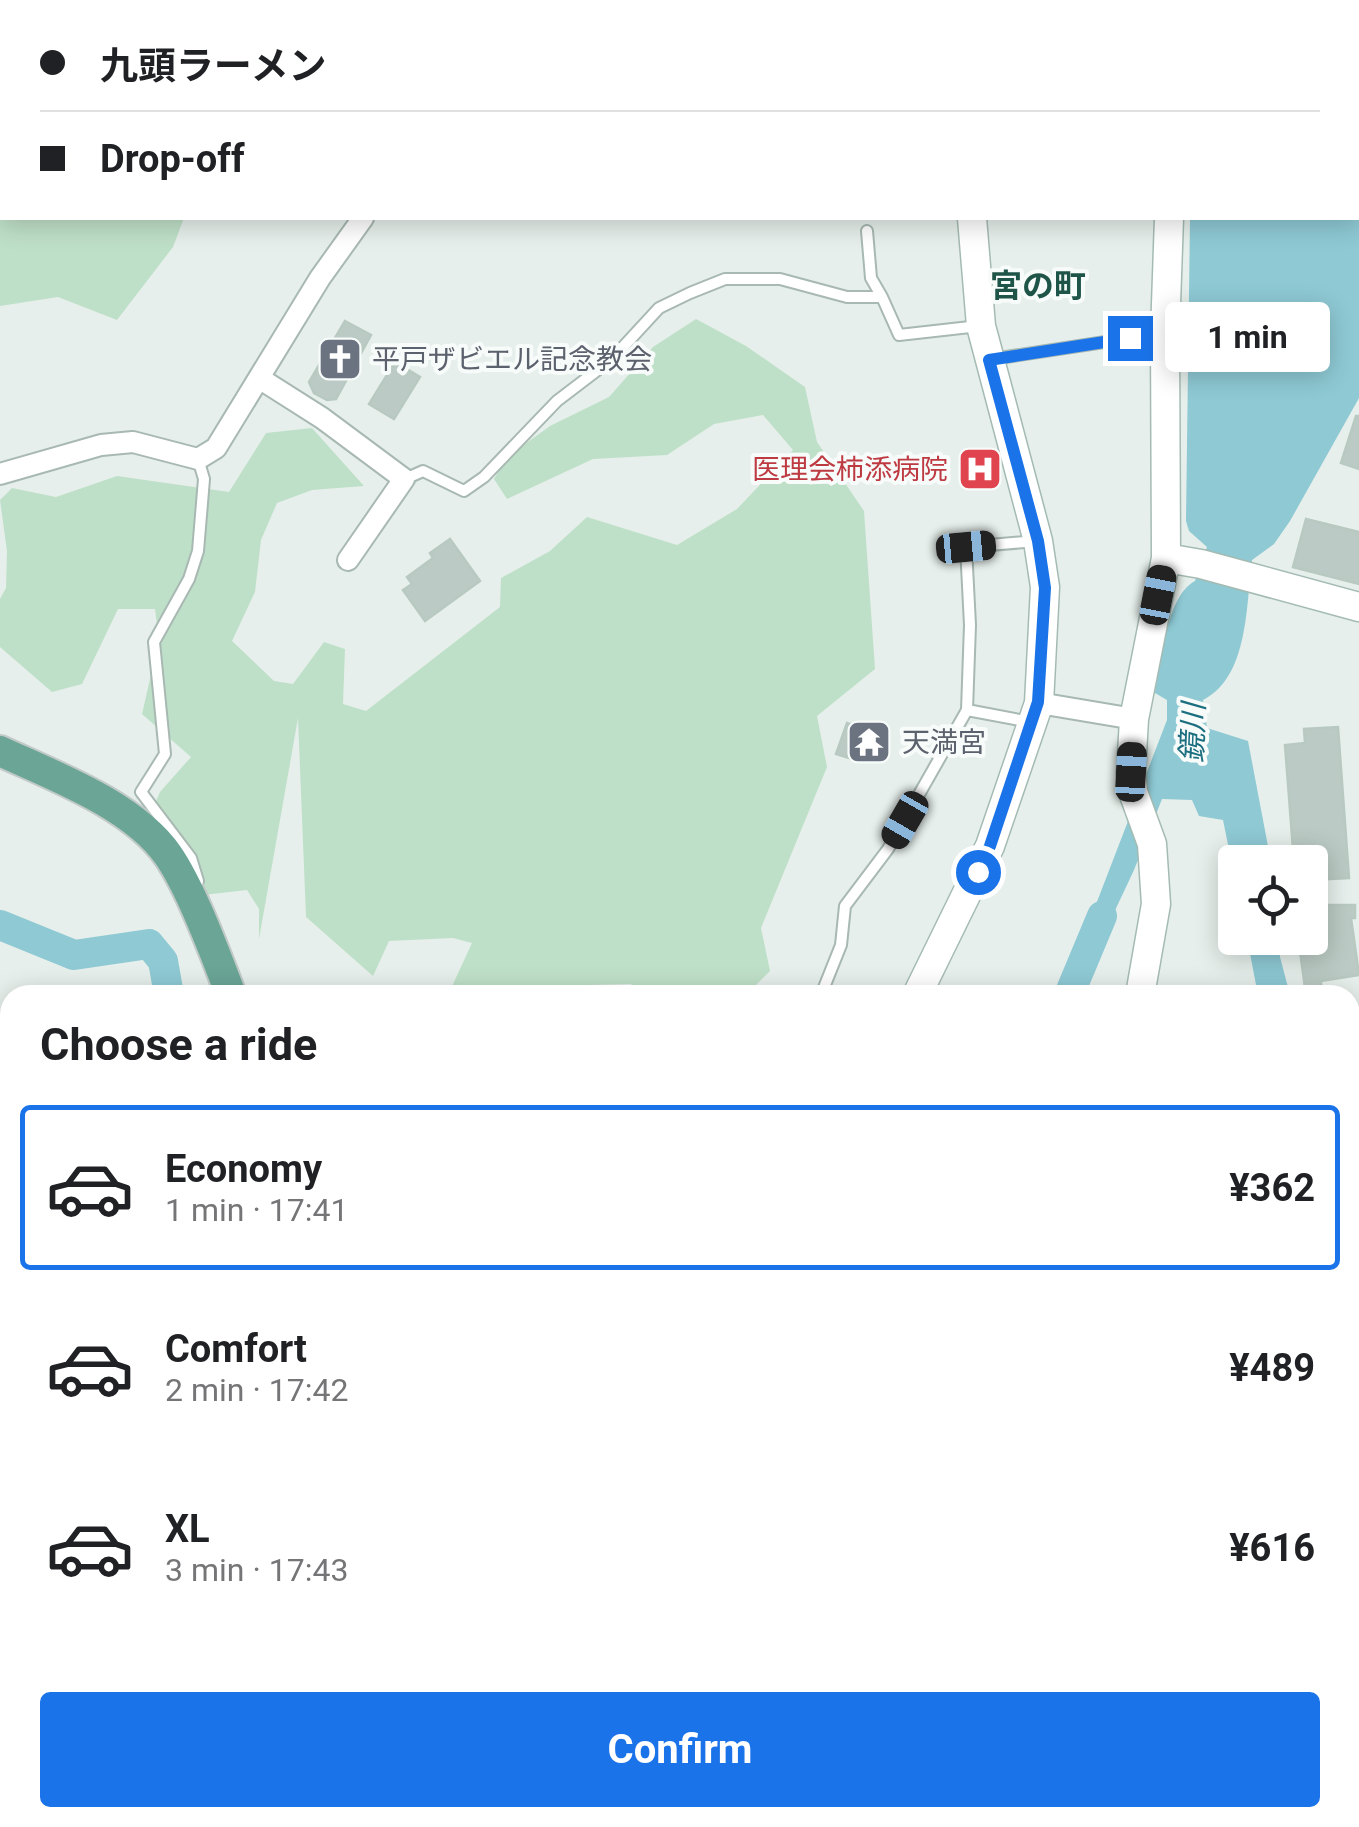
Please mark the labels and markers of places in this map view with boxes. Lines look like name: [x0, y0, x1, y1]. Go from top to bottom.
church icon: 平戸ザビエル記念教会: [317, 336, 363, 382]
place label: 平戸ザビエル記念教会: [372, 343, 652, 376]
hospital icon: 医理会柿添病院: [957, 446, 1003, 492]
place label: 医理会柿添病院: [752, 453, 948, 486]
temple icon: 天満宮: [846, 719, 892, 765]
place label: 天満宮: [902, 726, 986, 759]

